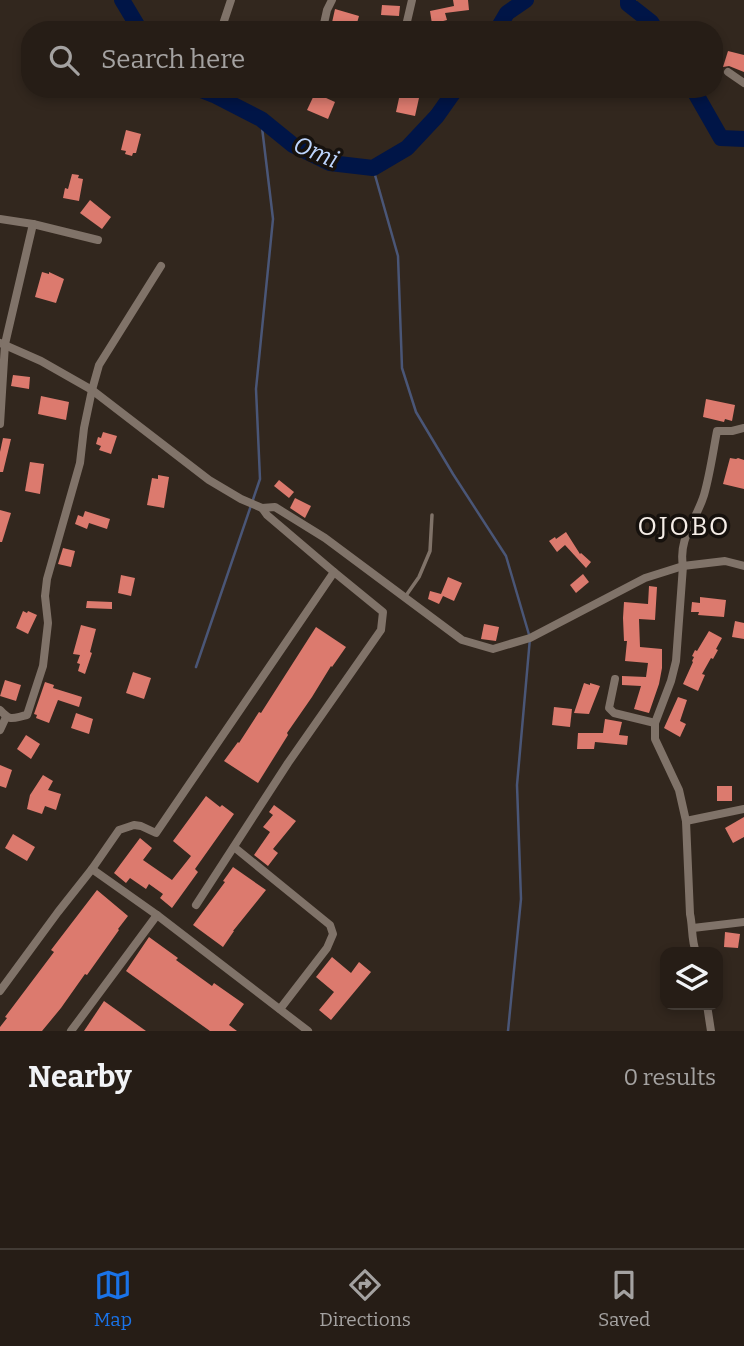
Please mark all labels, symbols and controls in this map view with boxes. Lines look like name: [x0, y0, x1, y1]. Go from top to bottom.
search box: [21, 21, 723, 98]
icon: search: [45, 41, 83, 79]
text: Search here: [101, 44, 245, 75]
water label: Omi: [289, 130, 343, 174]
district label: OJOBO: [638, 511, 730, 542]
map controls: [660, 947, 723, 1010]
button: layers: [660, 947, 723, 1010]
text: Nearby: [28, 1059, 132, 1095]
text: 0 results: [623, 1063, 716, 1091]
tab: Map: [94, 1266, 132, 1331]
tab: Directions: [319, 1266, 411, 1331]
tab: Saved: [598, 1266, 650, 1331]

